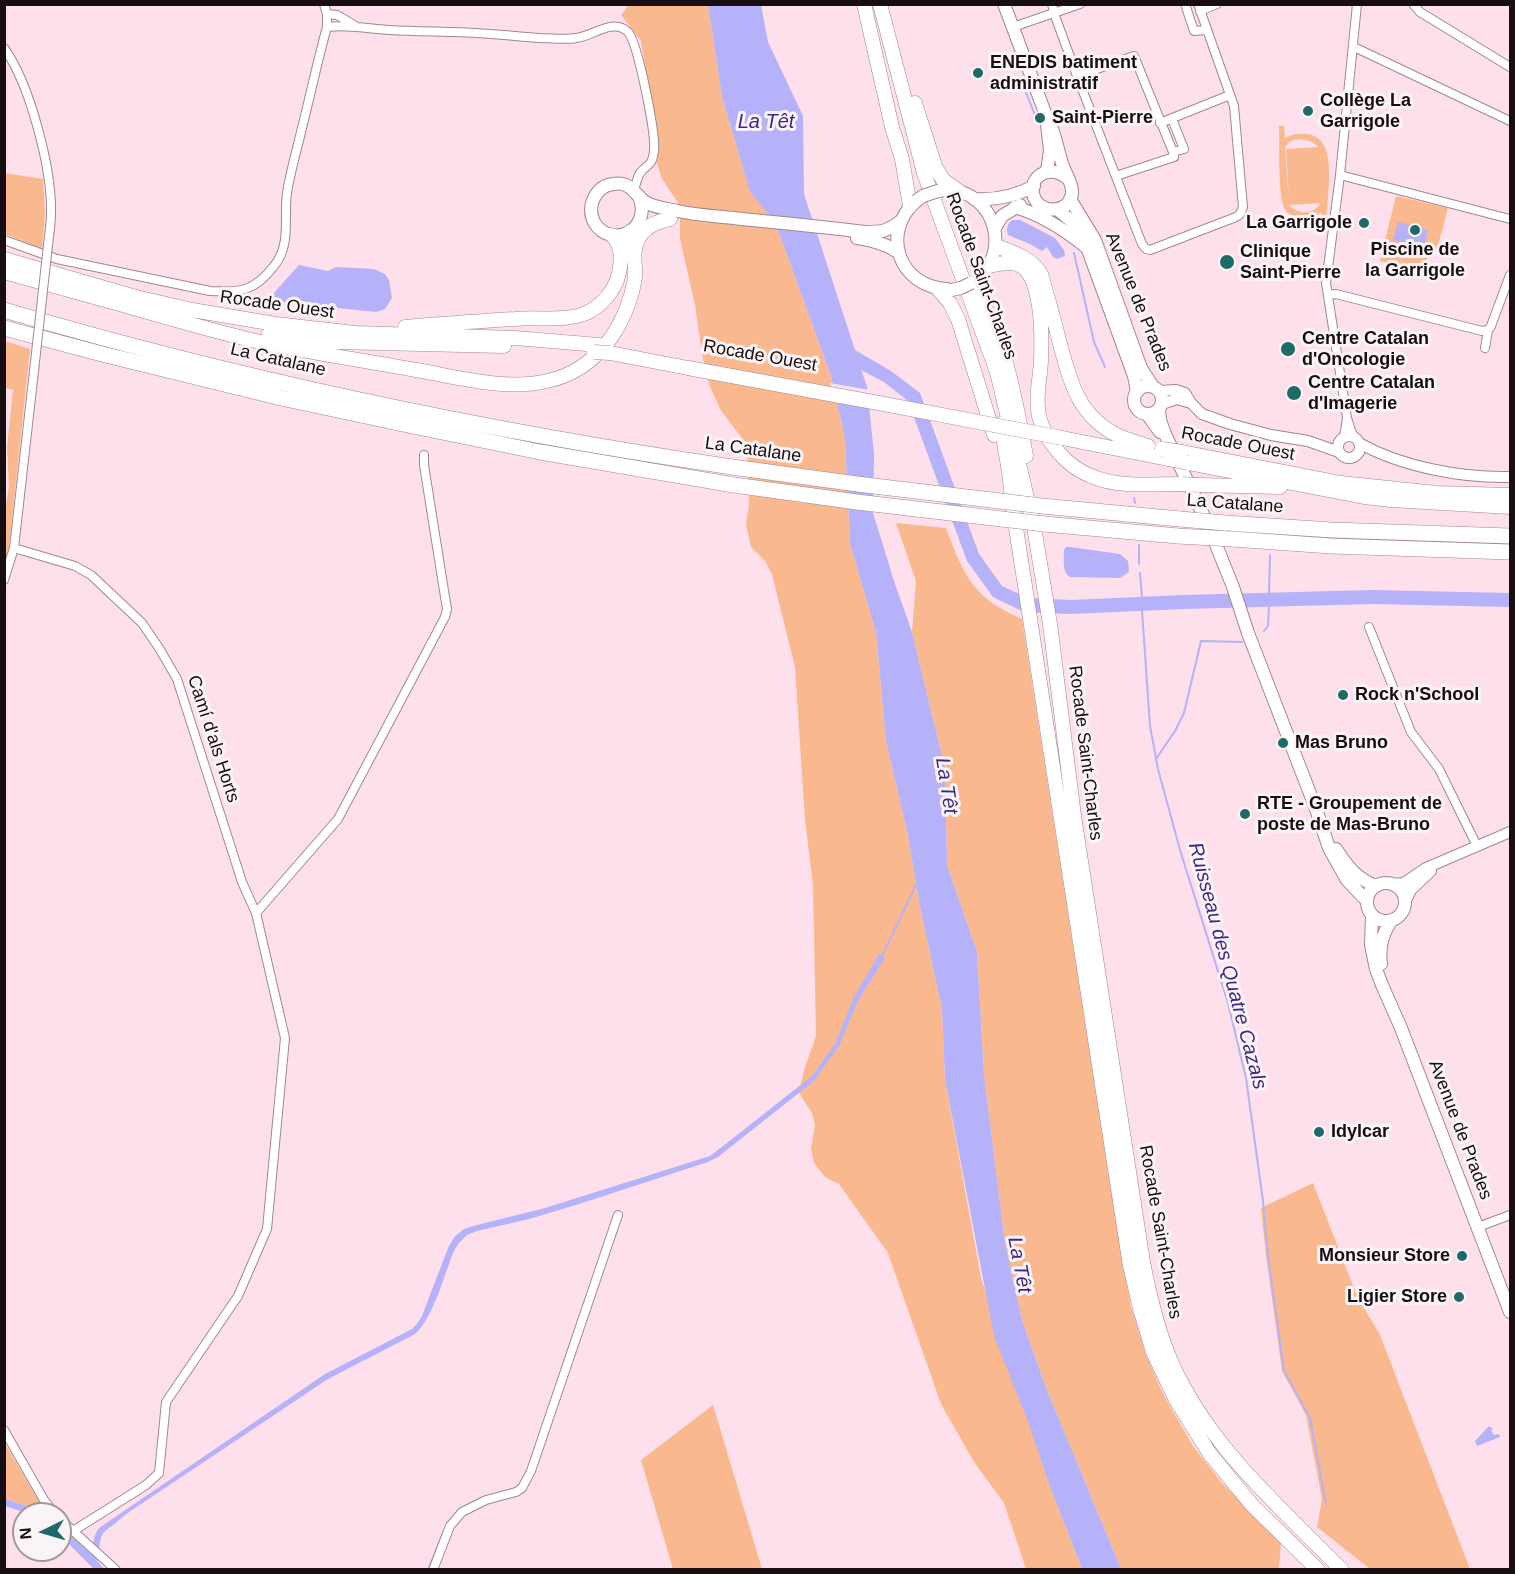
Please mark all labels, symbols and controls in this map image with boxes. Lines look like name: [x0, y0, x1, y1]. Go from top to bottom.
place label: ENEDIS batiment administratif: [990, 52, 1137, 94]
marker: ENEDIS batiment administratif: [971, 66, 985, 80]
place label: Collège La Garrigole: [1320, 90, 1411, 132]
marker: Collège La Garrigole: [1301, 104, 1315, 118]
place label: Saint-Pierre: [1052, 107, 1153, 129]
water label: La Têt: [738, 110, 794, 134]
marker: Saint-Pierre: [1033, 111, 1047, 125]
street label: Rocade Saint-Charles: [941, 190, 1021, 362]
place label: La Garrigole: [1246, 212, 1352, 234]
marker: La Garrigole: [1357, 216, 1371, 230]
marker: Piscine de la Garrigole: [1408, 223, 1422, 237]
street label: Avenue de Prades: [1100, 229, 1176, 375]
place label: Piscine de la Garrigole: [1365, 239, 1465, 282]
place label: Clinique Saint-Pierre: [1240, 241, 1341, 284]
marker: Clinique Saint-Pierre: [1218, 253, 1236, 271]
street label: Rocade Ouest: [219, 286, 335, 324]
place label: Centre Catalan d'Oncologie: [1302, 328, 1429, 370]
street label: Rocade Ouest: [701, 335, 819, 377]
street label: La Catalane: [228, 339, 328, 381]
marker: Centre Catalan d'Oncologie: [1279, 340, 1297, 358]
place label: Centre Catalan d'Imagerie: [1308, 372, 1435, 415]
marker: Centre Catalan d'Imagerie: [1285, 384, 1303, 402]
street label: Rocade Ouest: [1179, 422, 1297, 466]
street label: La Catalane: [703, 433, 803, 467]
street label: La Catalane: [1186, 490, 1284, 518]
street label: Rocade Saint-Charles: [1064, 664, 1106, 842]
street label: Camí d'als Horts: [182, 673, 244, 805]
place label: Rock n'School: [1355, 684, 1479, 706]
marker: Rock n'School: [1336, 688, 1350, 702]
place label: Mas Bruno: [1295, 732, 1388, 754]
marker: Mas Bruno: [1276, 736, 1290, 750]
water label: La Têt: [930, 756, 962, 816]
place label: RTE - Groupement de poste de Mas-Bruno: [1257, 793, 1442, 836]
marker: RTE - Groupement de poste de Mas-Bruno: [1238, 807, 1252, 821]
water label: Ruisseau des Quatre Cazals: [1182, 840, 1272, 1092]
street label: Avenue de Prades: [1423, 1057, 1497, 1203]
place label: Idylcar: [1331, 1121, 1389, 1143]
marker: Idylcar: [1312, 1125, 1326, 1139]
street label: Rocade Saint-Charles: [1134, 1143, 1186, 1321]
water label: La Têt: [1002, 1235, 1036, 1295]
place label: Monsieur Store: [1319, 1245, 1450, 1267]
marker: Monsieur Store: [1455, 1249, 1469, 1263]
place label: Ligier Store: [1347, 1286, 1447, 1308]
marker: Ligier Store: [1452, 1290, 1466, 1304]
north arrow: [12, 1502, 72, 1562]
text: N: [17, 1527, 35, 1540]

